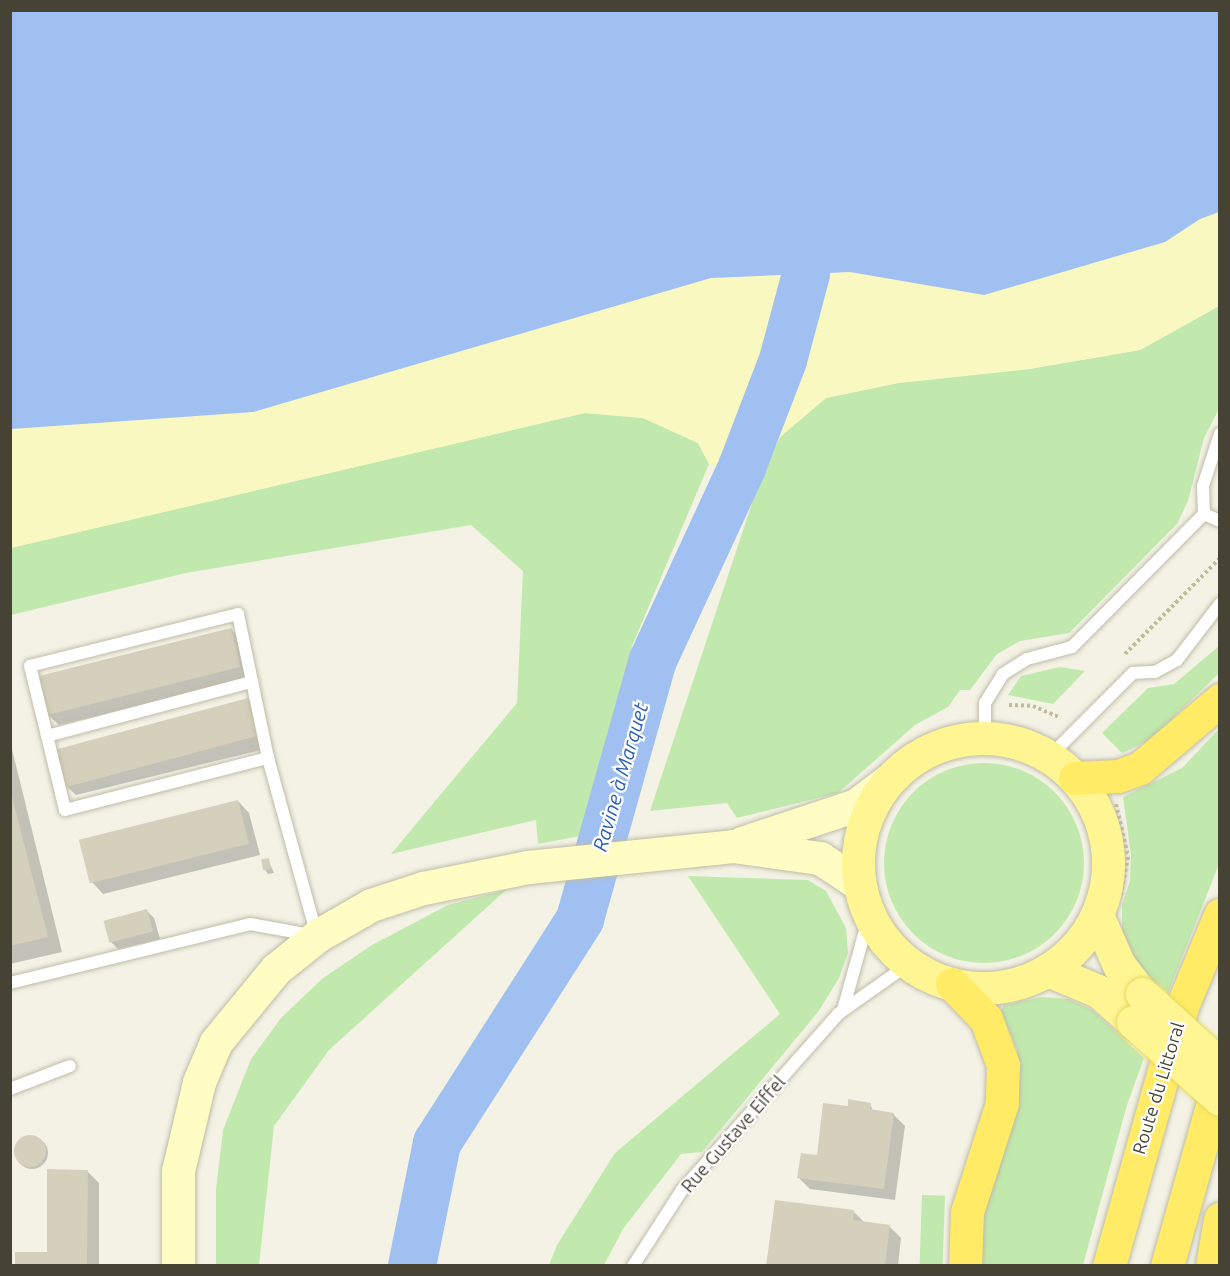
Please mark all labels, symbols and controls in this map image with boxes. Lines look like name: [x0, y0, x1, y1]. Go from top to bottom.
water label: Ravine à Marquet: [587, 700, 653, 854]
street label: Route du Littoral: [1128, 1019, 1188, 1157]
street label: Rue Gustave Eiffel: [676, 1071, 790, 1197]

